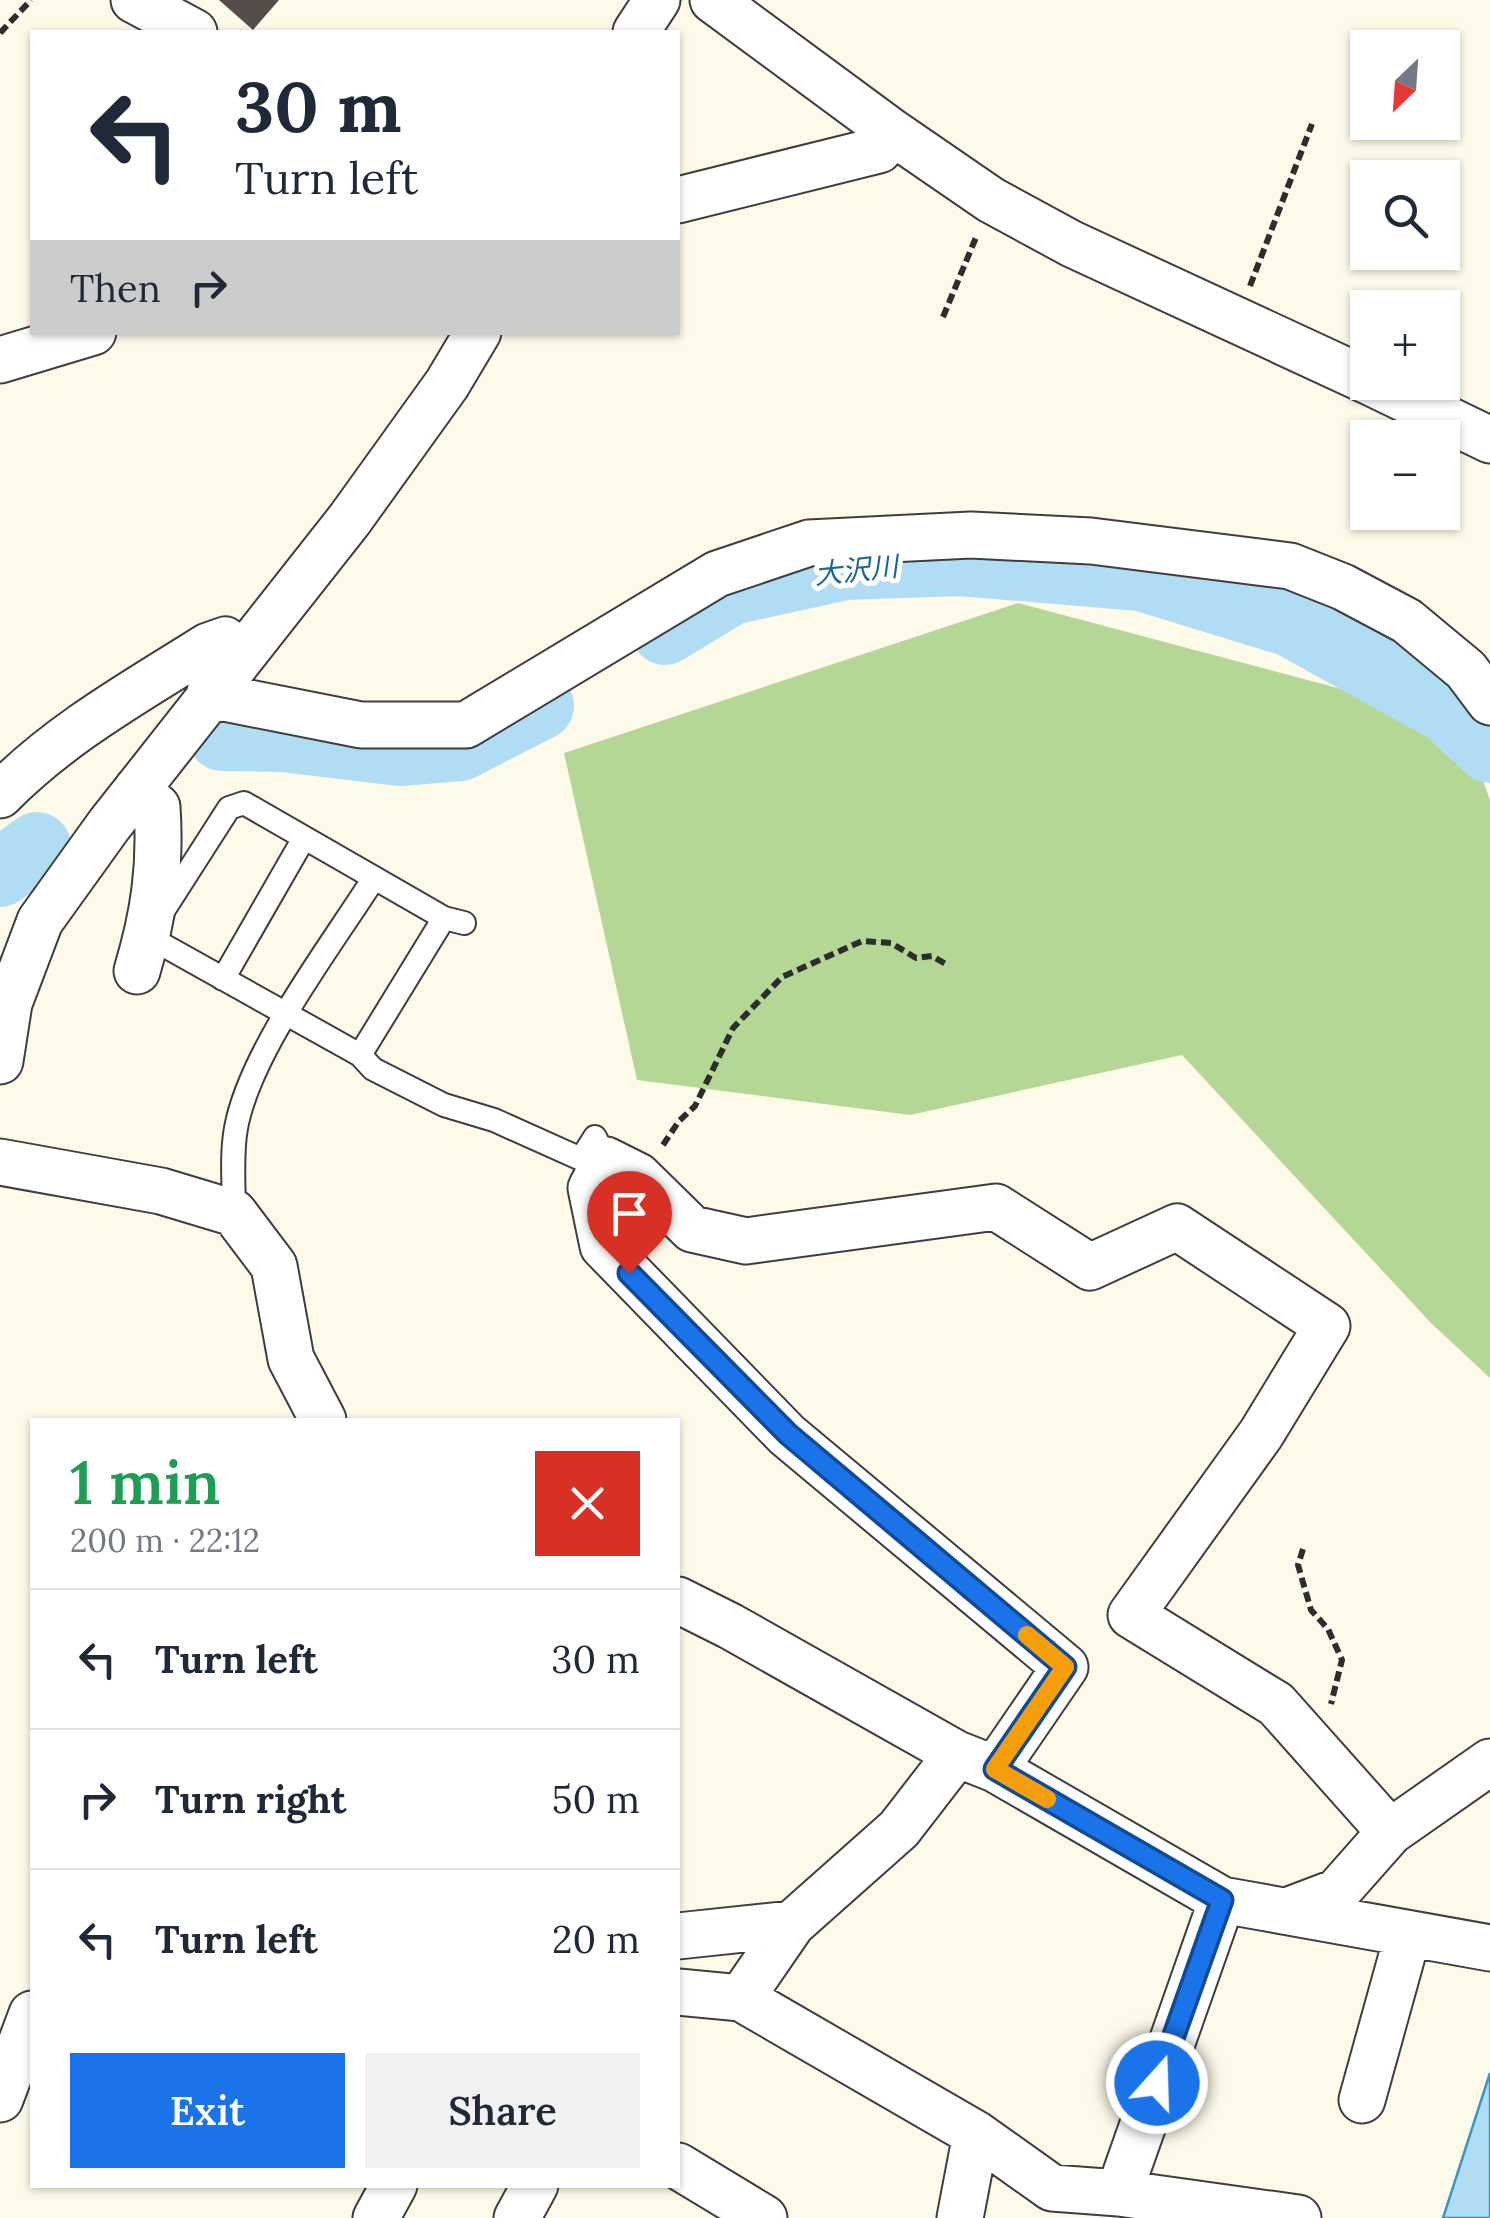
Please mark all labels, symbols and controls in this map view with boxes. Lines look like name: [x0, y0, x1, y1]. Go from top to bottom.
north arrow: [1350, 30, 1460, 140]
map controls: [1350, 30, 1460, 530]
text: 30 m: [235, 62, 402, 151]
icon: left: [70, 70, 200, 200]
text: Turn left: [235, 149, 418, 206]
button: search: [1350, 160, 1460, 270]
icon: right: [181, 260, 236, 315]
text: Then: [70, 264, 161, 312]
button: +: [1350, 290, 1460, 400]
button: −: [1350, 420, 1460, 530]
water label: 大沢川: [812, 547, 903, 592]
pin: [587, 1171, 672, 1274]
icon: arrive: [602, 1186, 657, 1241]
text: 1 min: [70, 1444, 220, 1520]
button: close: [535, 1451, 640, 1556]
text: 200 m · 22:12: [70, 1520, 260, 1561]
icon: left: [70, 1632, 125, 1687]
text: Turn left: [155, 1635, 318, 1683]
text: 30 m: [551, 1635, 640, 1683]
icon: right: [70, 1772, 125, 1827]
text: Turn right: [155, 1775, 346, 1823]
text: 50 m: [552, 1775, 640, 1823]
icon: left: [70, 1912, 125, 1967]
text: Turn left: [155, 1915, 318, 1963]
text: 20 m: [552, 1915, 640, 1963]
position arrow: [1105, 2031, 1209, 2135]
button: Exit: [70, 2053, 345, 2168]
button: Share: [365, 2053, 640, 2168]

